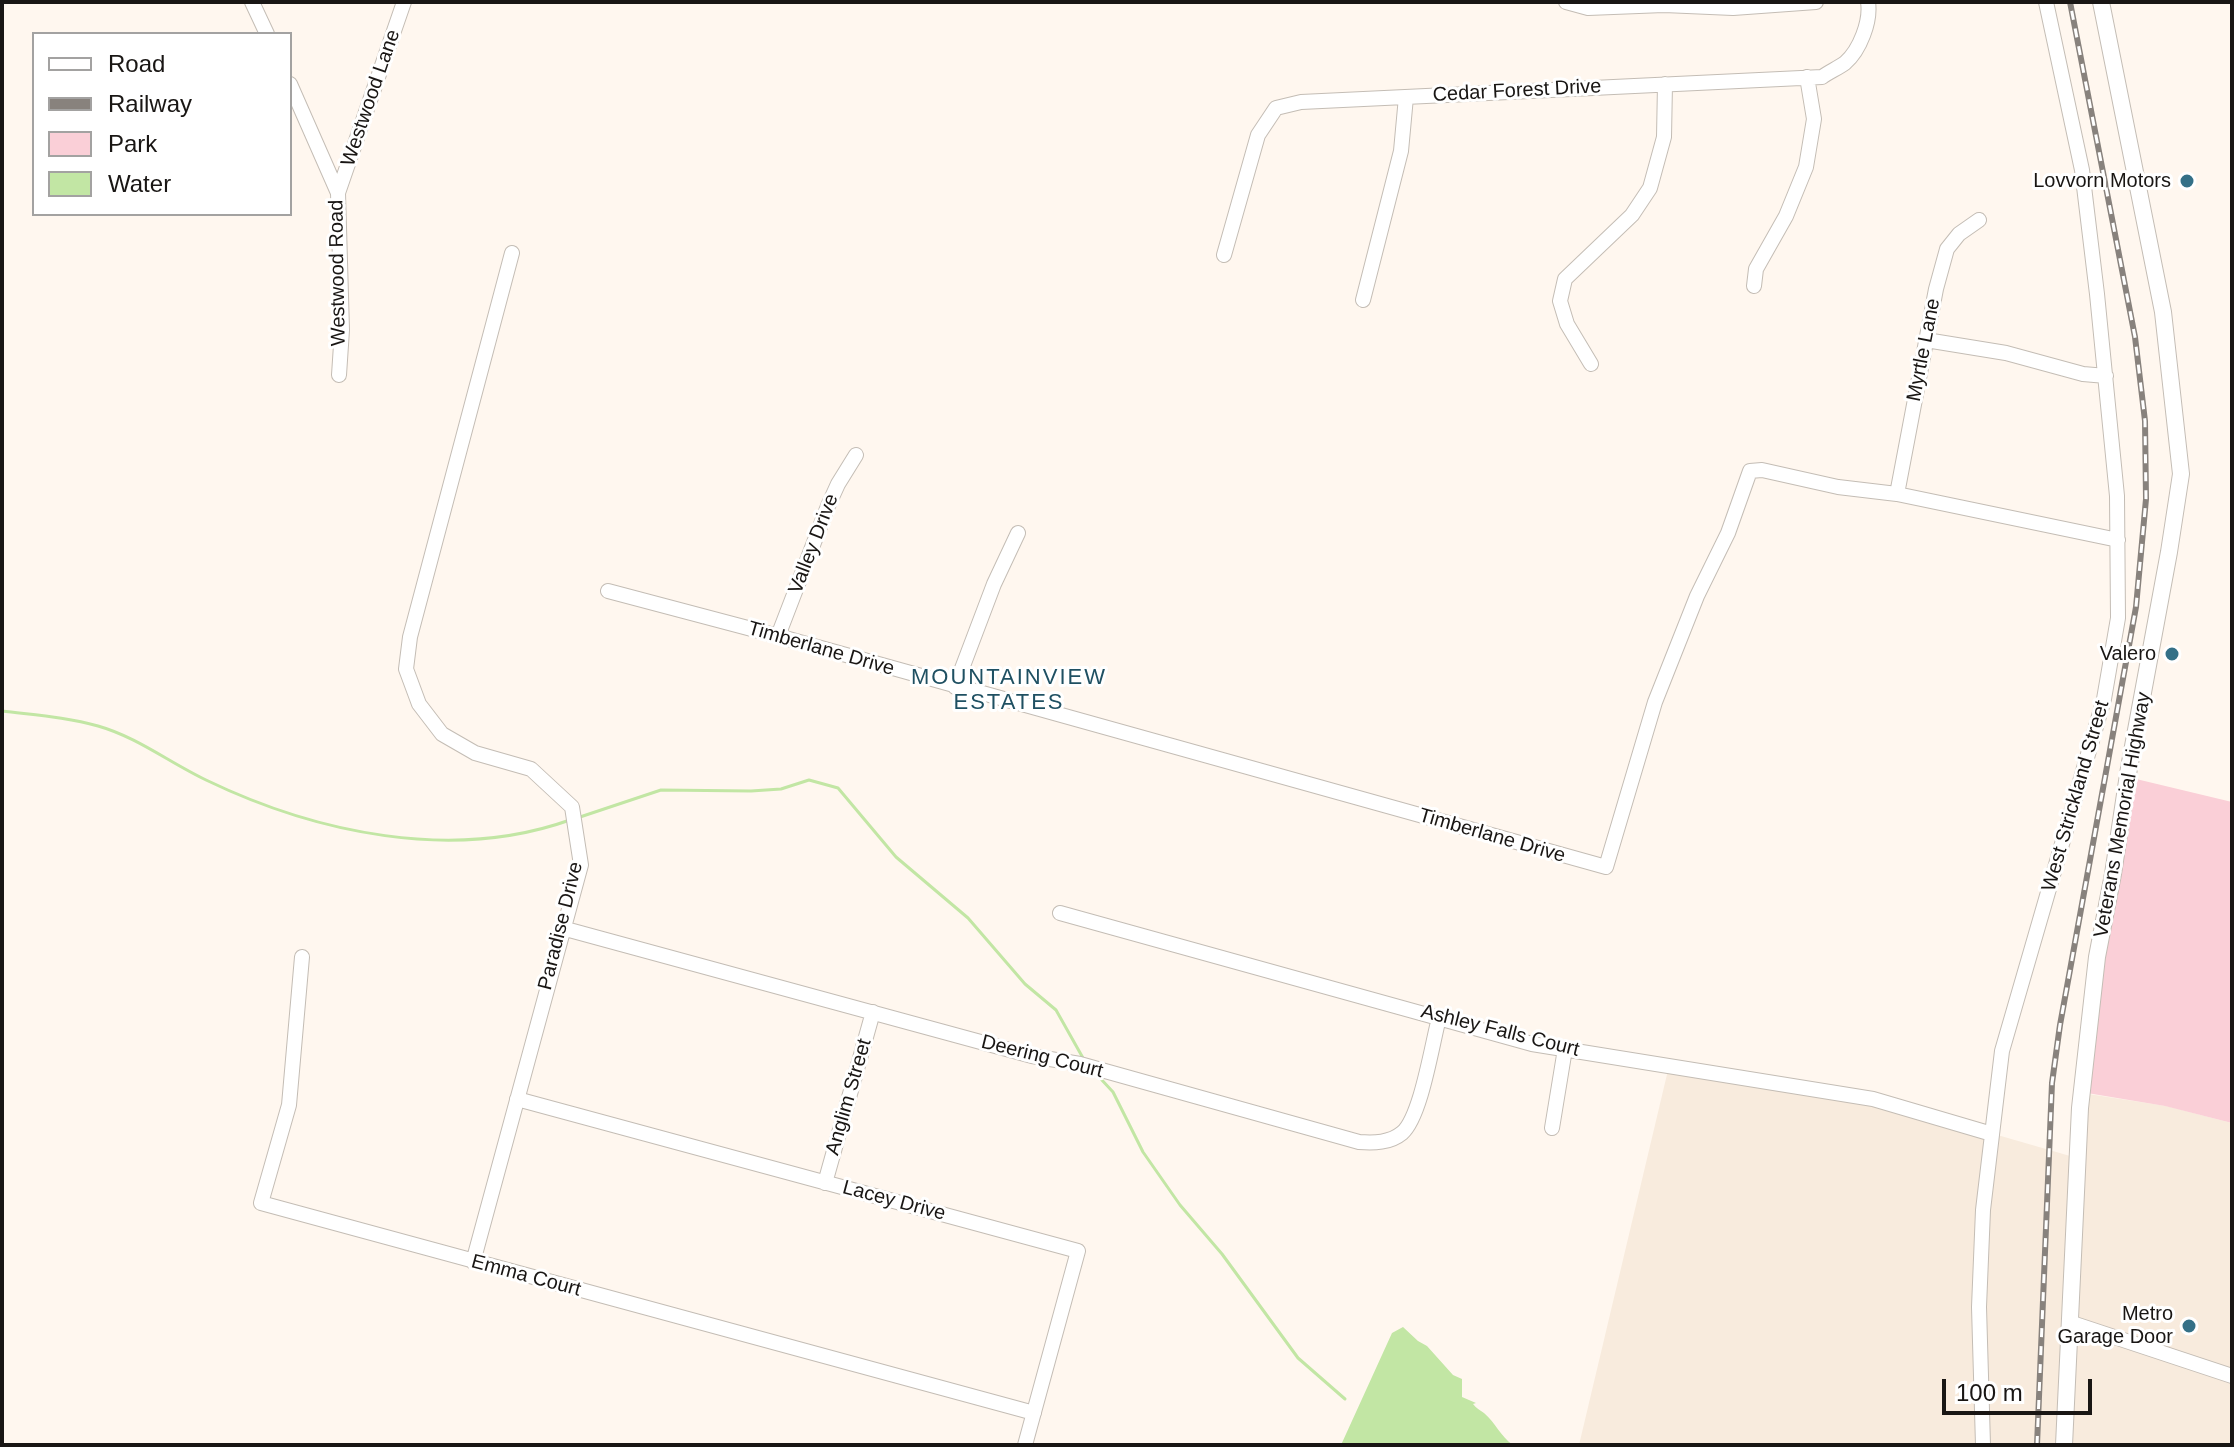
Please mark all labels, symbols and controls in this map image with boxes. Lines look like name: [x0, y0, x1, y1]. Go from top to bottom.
street label: Westwood Lane: [336, 26, 406, 170]
legend: [32, 32, 292, 216]
text: Road: [108, 50, 165, 77]
street label: Cedar Forest Drive: [1432, 75, 1602, 107]
text: Railway: [108, 90, 192, 117]
text: Park: [108, 130, 157, 157]
place label: Lovvorn Motors: [2033, 169, 2171, 193]
text: Water: [108, 170, 171, 197]
marker: Lovvorn Motors: [2178, 172, 2196, 190]
street label: Westwood Road: [325, 200, 351, 346]
street label: Myrtle Lane: [1902, 296, 1946, 404]
street label: Valley Drive: [784, 491, 844, 597]
street label: Timberlane Drive: [745, 617, 897, 681]
place label: Valero: [2100, 642, 2156, 666]
marker: Valero: [2163, 645, 2181, 663]
district label: MOUNTAINVIEW ESTATES: [911, 665, 1107, 716]
street label: Veterans Memorial Highway: [2090, 690, 2156, 940]
street label: West Strickland Street: [2037, 698, 2115, 894]
street label: Timberlane Drive: [1416, 804, 1568, 868]
street label: Paradise Drive: [533, 859, 589, 993]
street label: Ashley Falls Court: [1418, 1000, 1582, 1062]
street label: Deering Court: [979, 1030, 1105, 1084]
street label: Anglim Street: [821, 1036, 877, 1158]
street label: Lacey Drive: [840, 1176, 948, 1226]
street label: Emma Court: [469, 1250, 583, 1302]
place label: Metro Garage Door: [2057, 1302, 2173, 1349]
marker: Metro Garage Door: [2180, 1317, 2198, 1335]
scale bar: [1946, 1363, 2096, 1413]
text: 100 m: [1956, 1379, 2023, 1406]

